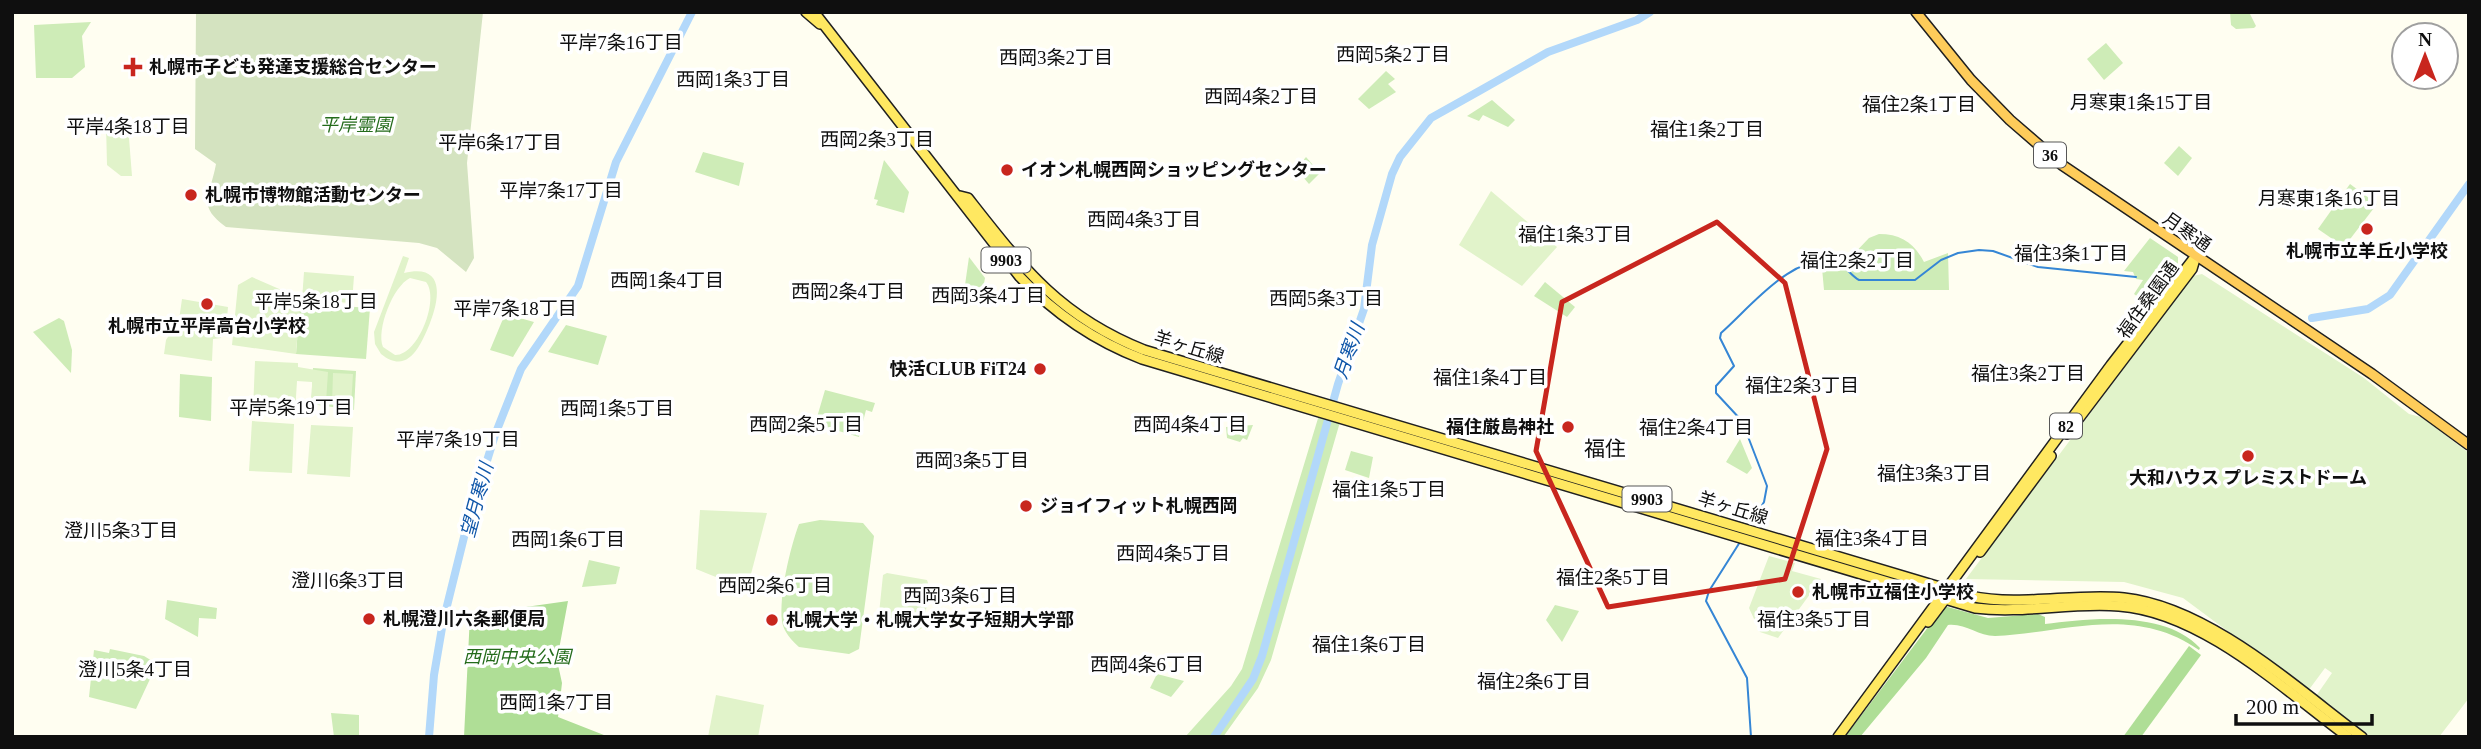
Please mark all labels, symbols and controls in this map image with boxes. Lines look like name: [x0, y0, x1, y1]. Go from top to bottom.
north arrow: [2390, 21, 2460, 91]
text: N: [2418, 29, 2432, 50]
district label: 平岸7条16丁目: [559, 32, 683, 53]
district label: 西岡5条2丁目: [1336, 44, 1450, 65]
district label: 西岡3条2丁目: [999, 47, 1113, 68]
marker: 札幌市子ども発達支援総合センター: [123, 57, 143, 77]
place label: 札幌市子ども発達支援総合センター: [149, 57, 437, 77]
district label: 西岡1条3丁目: [676, 69, 790, 90]
district label: 西岡4条2丁目: [1204, 86, 1318, 107]
district label: 月寒東1条15丁目: [2070, 92, 2212, 113]
district label: 福住2条1丁目: [1862, 94, 1976, 115]
park label: 平岸霊園: [320, 115, 395, 135]
district label: 平岸4条18丁目: [66, 116, 190, 137]
district label: 福住1条2丁目: [1650, 119, 1764, 140]
district label: 西岡2条3丁目: [820, 129, 934, 150]
district label: 平岸6条17丁目: [438, 132, 562, 153]
road number: 36: [2034, 142, 2066, 168]
place label: イオン札幌西岡ショッピングセンター: [1021, 160, 1327, 180]
marker: イオン札幌西岡ショッピングセンター: [999, 162, 1015, 178]
district label: 平岸7条17丁目: [499, 180, 623, 201]
place label: 札幌市博物館活動センター: [205, 185, 421, 205]
marker: 札幌市博物館活動センター: [183, 187, 199, 203]
district label: 月寒東1条16丁目: [2258, 188, 2400, 209]
street label: 月寒通: [2159, 208, 2215, 256]
district label: 西岡4条3丁目: [1087, 209, 1201, 230]
marker: 札幌市立羊丘小学校: [2359, 221, 2375, 237]
district label: 福住1条3丁目: [1518, 224, 1632, 245]
place label: 札幌市立羊丘小学校: [2286, 241, 2448, 261]
district label: 福住3条1丁目: [2014, 243, 2128, 264]
road number: 9903: [982, 248, 1030, 272]
district label: 福住2条2丁目: [1800, 250, 1914, 271]
street label: 福住桑園通: [2113, 258, 2183, 342]
district label: 西岡1条4丁目: [610, 270, 724, 291]
district label: 西岡2条4丁目: [791, 281, 905, 302]
district label: 西岡3条4丁目: [931, 285, 1045, 306]
district label: 西岡5条3丁目: [1269, 288, 1383, 309]
district label: 平岸5条18丁目: [254, 291, 378, 312]
marker: 札幌市立平岸高台小学校: [199, 296, 215, 312]
district label: 平岸7条18丁目: [453, 298, 577, 319]
place label: 札幌市立平岸高台小学校: [108, 316, 306, 336]
water label: 月寒川: [1330, 319, 1369, 381]
street label: 羊ヶ丘線: [1152, 327, 1226, 367]
place label: 快活CLUB FiT24: [889, 359, 1026, 379]
marker: 快活CLUB FiT24: [1032, 361, 1048, 377]
district label: 福住3条2丁目: [1971, 363, 2085, 384]
district label: 福住1条4丁目: [1433, 367, 1547, 388]
district label: 福住2条3丁目: [1745, 375, 1859, 396]
district label: 平岸5条19丁目: [229, 397, 353, 418]
district label: 西岡1条5丁目: [560, 398, 674, 419]
district label: 西岡2条5丁目: [749, 414, 863, 435]
district label: 西岡4条4丁目: [1133, 414, 1247, 435]
road number: 82: [2050, 414, 2082, 438]
place label: 福住厳島神社: [1446, 417, 1554, 437]
district label: 福住2条4丁目: [1639, 417, 1753, 438]
marker: 福住厳島神社: [1560, 419, 1576, 435]
district label: 平岸7条19丁目: [396, 429, 520, 450]
district label: 福住: [1584, 437, 1626, 461]
marker: 大和ハウス プレミストドーム: [2240, 448, 2256, 464]
district label: 西岡3条5丁目: [915, 450, 1029, 471]
water label: 望月寒川: [457, 459, 497, 539]
district label: 福住3条3丁目: [1877, 463, 1991, 484]
place label: 大和ハウス プレミストドーム: [2129, 468, 2367, 488]
district label: 福住1条5丁目: [1332, 479, 1446, 500]
road number: 9903: [1622, 486, 1672, 512]
street label: 羊ヶ丘線: [1696, 488, 1770, 528]
place label: ジョイフィット札幌西岡: [1040, 496, 1238, 516]
marker: ジョイフィット札幌西岡: [1018, 498, 1034, 514]
district label: 澄川5条3丁目: [64, 520, 178, 541]
district label: 福住3条4丁目: [1815, 528, 1929, 549]
district label: 西岡1条6丁目: [511, 529, 625, 550]
district label: 西岡4条5丁目: [1116, 543, 1230, 564]
district label: 福住2条5丁目: [1556, 567, 1670, 588]
district label: 澄川6条3丁目: [291, 570, 405, 591]
district label: 西岡2条6丁目: [718, 575, 832, 596]
place label: 札幌市立福住小学校: [1812, 582, 1974, 602]
marker: 札幌市立福住小学校: [1790, 584, 1806, 600]
district label: 西岡3条6丁目: [903, 585, 1017, 606]
place label: 札幌澄川六条郵便局: [383, 609, 545, 629]
district label: 福住3条5丁目: [1757, 609, 1871, 630]
place label: 札幌大学・札幌大学女子短期大学部: [786, 610, 1074, 630]
marker: 札幌澄川六条郵便局: [361, 611, 377, 627]
marker: 札幌大学・札幌大学女子短期大学部: [764, 612, 780, 628]
district label: 福住1条6丁目: [1312, 634, 1426, 655]
park label: 西岡中央公園: [463, 647, 574, 667]
district label: 西岡4条6丁目: [1090, 654, 1204, 675]
district label: 澄川5条4丁目: [78, 659, 192, 680]
district label: 福住2条6丁目: [1477, 671, 1591, 692]
scale bar: [2236, 682, 2372, 726]
district label: 西岡1条7丁目: [499, 692, 613, 713]
text: 200 m: [2246, 695, 2299, 719]

